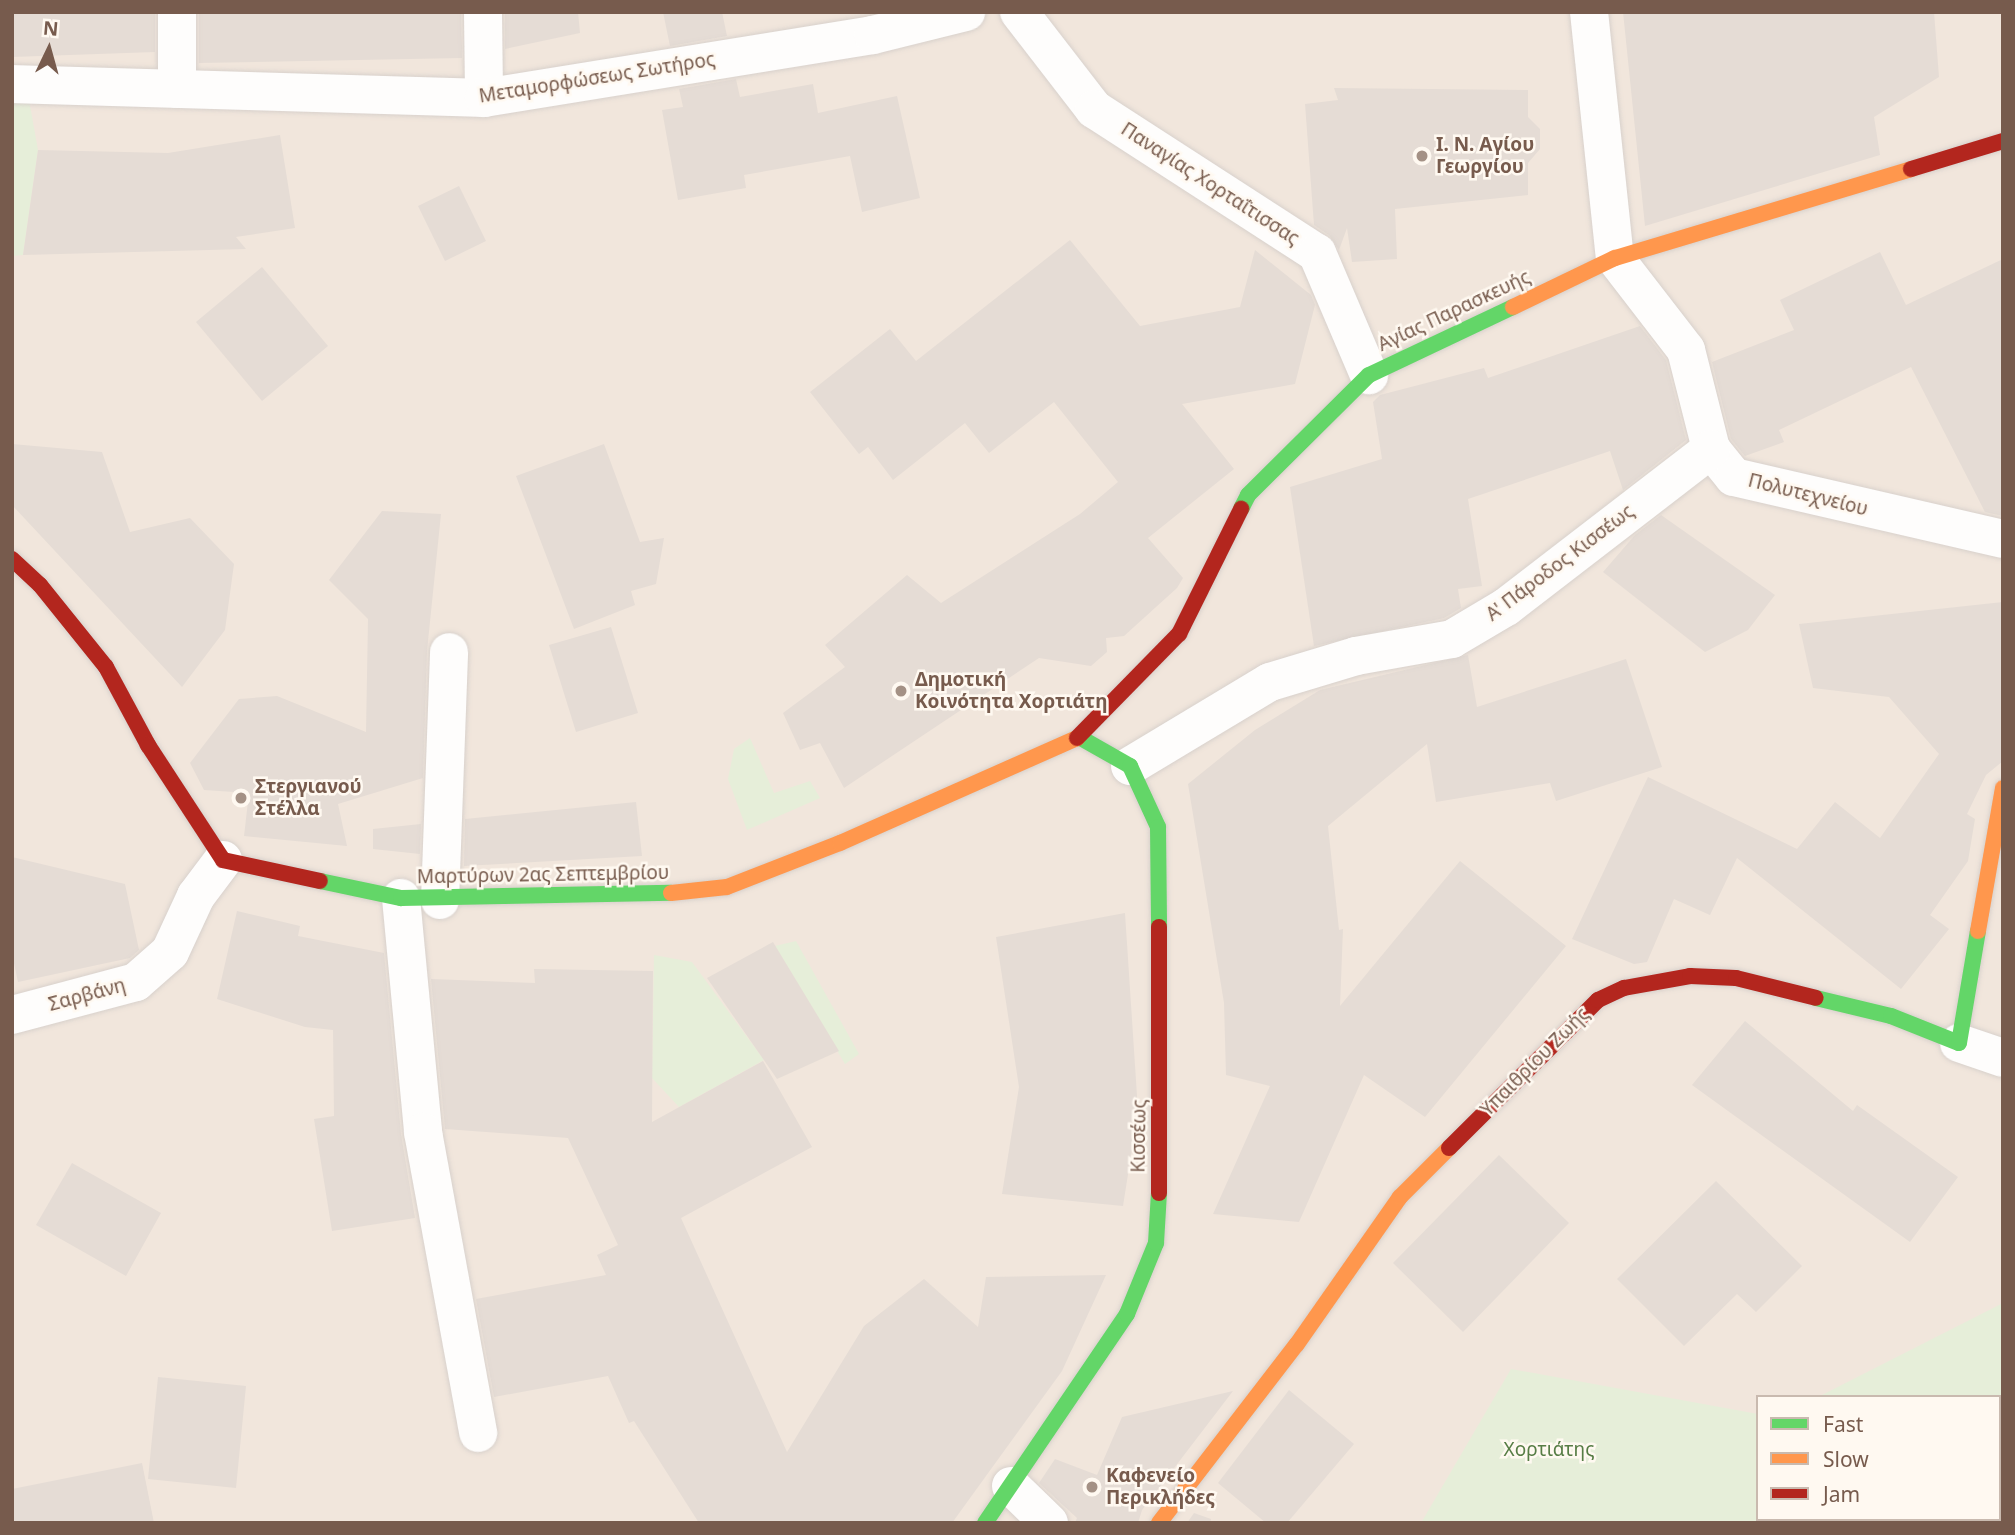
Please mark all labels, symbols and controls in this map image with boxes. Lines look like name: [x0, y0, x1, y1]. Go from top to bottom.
north arrow: [14, 14, 84, 84]
text: N: [42, 14, 60, 42]
street label: Μεταμορφώσεως Σωτήρος: [477, 48, 717, 108]
street label: Παναγίας Χορταΐτισσας: [1117, 118, 1303, 250]
place label: Ι. Ν. Αγίου Γεωργίου: [1436, 134, 1534, 178]
marker: Ι. Ν. Αγίου Γεωργίου: [1414, 148, 1430, 164]
street label: Αγίας Παρασκευής: [1374, 266, 1534, 356]
street label: Πολυτεχνείου: [1746, 469, 1870, 521]
street label: Α' Πάροδος Κισσέως: [1482, 500, 1638, 626]
place label: Δημοτική Κοινότητα Χορτιάτη: [915, 669, 1107, 713]
marker: Δημοτική Κοινότητα Χορτιάτη: [893, 683, 909, 699]
place label: Στεργιανού Στέλλα: [255, 776, 362, 820]
marker: Στεργιανού Στέλλα: [233, 790, 249, 806]
street label: Μαρτύρων 2ας Σεπτεμβρίου: [417, 861, 669, 889]
street label: Σαρβάνη: [46, 974, 128, 1016]
street label: Υπαιθρίου Ζωής: [1476, 1003, 1594, 1121]
street label: Κισσέως: [1127, 1099, 1151, 1173]
legend: [1756, 1395, 2001, 1521]
text: Fast: [1823, 1410, 1863, 1438]
park label: Χορτιάτης: [1504, 1439, 1594, 1461]
text: Slow: [1823, 1445, 1869, 1473]
place label: Καφενείο Περικλήδες: [1106, 1465, 1215, 1509]
marker: Καφενείο Περικλήδες: [1084, 1479, 1100, 1495]
text: Jam: [1823, 1480, 1860, 1508]

